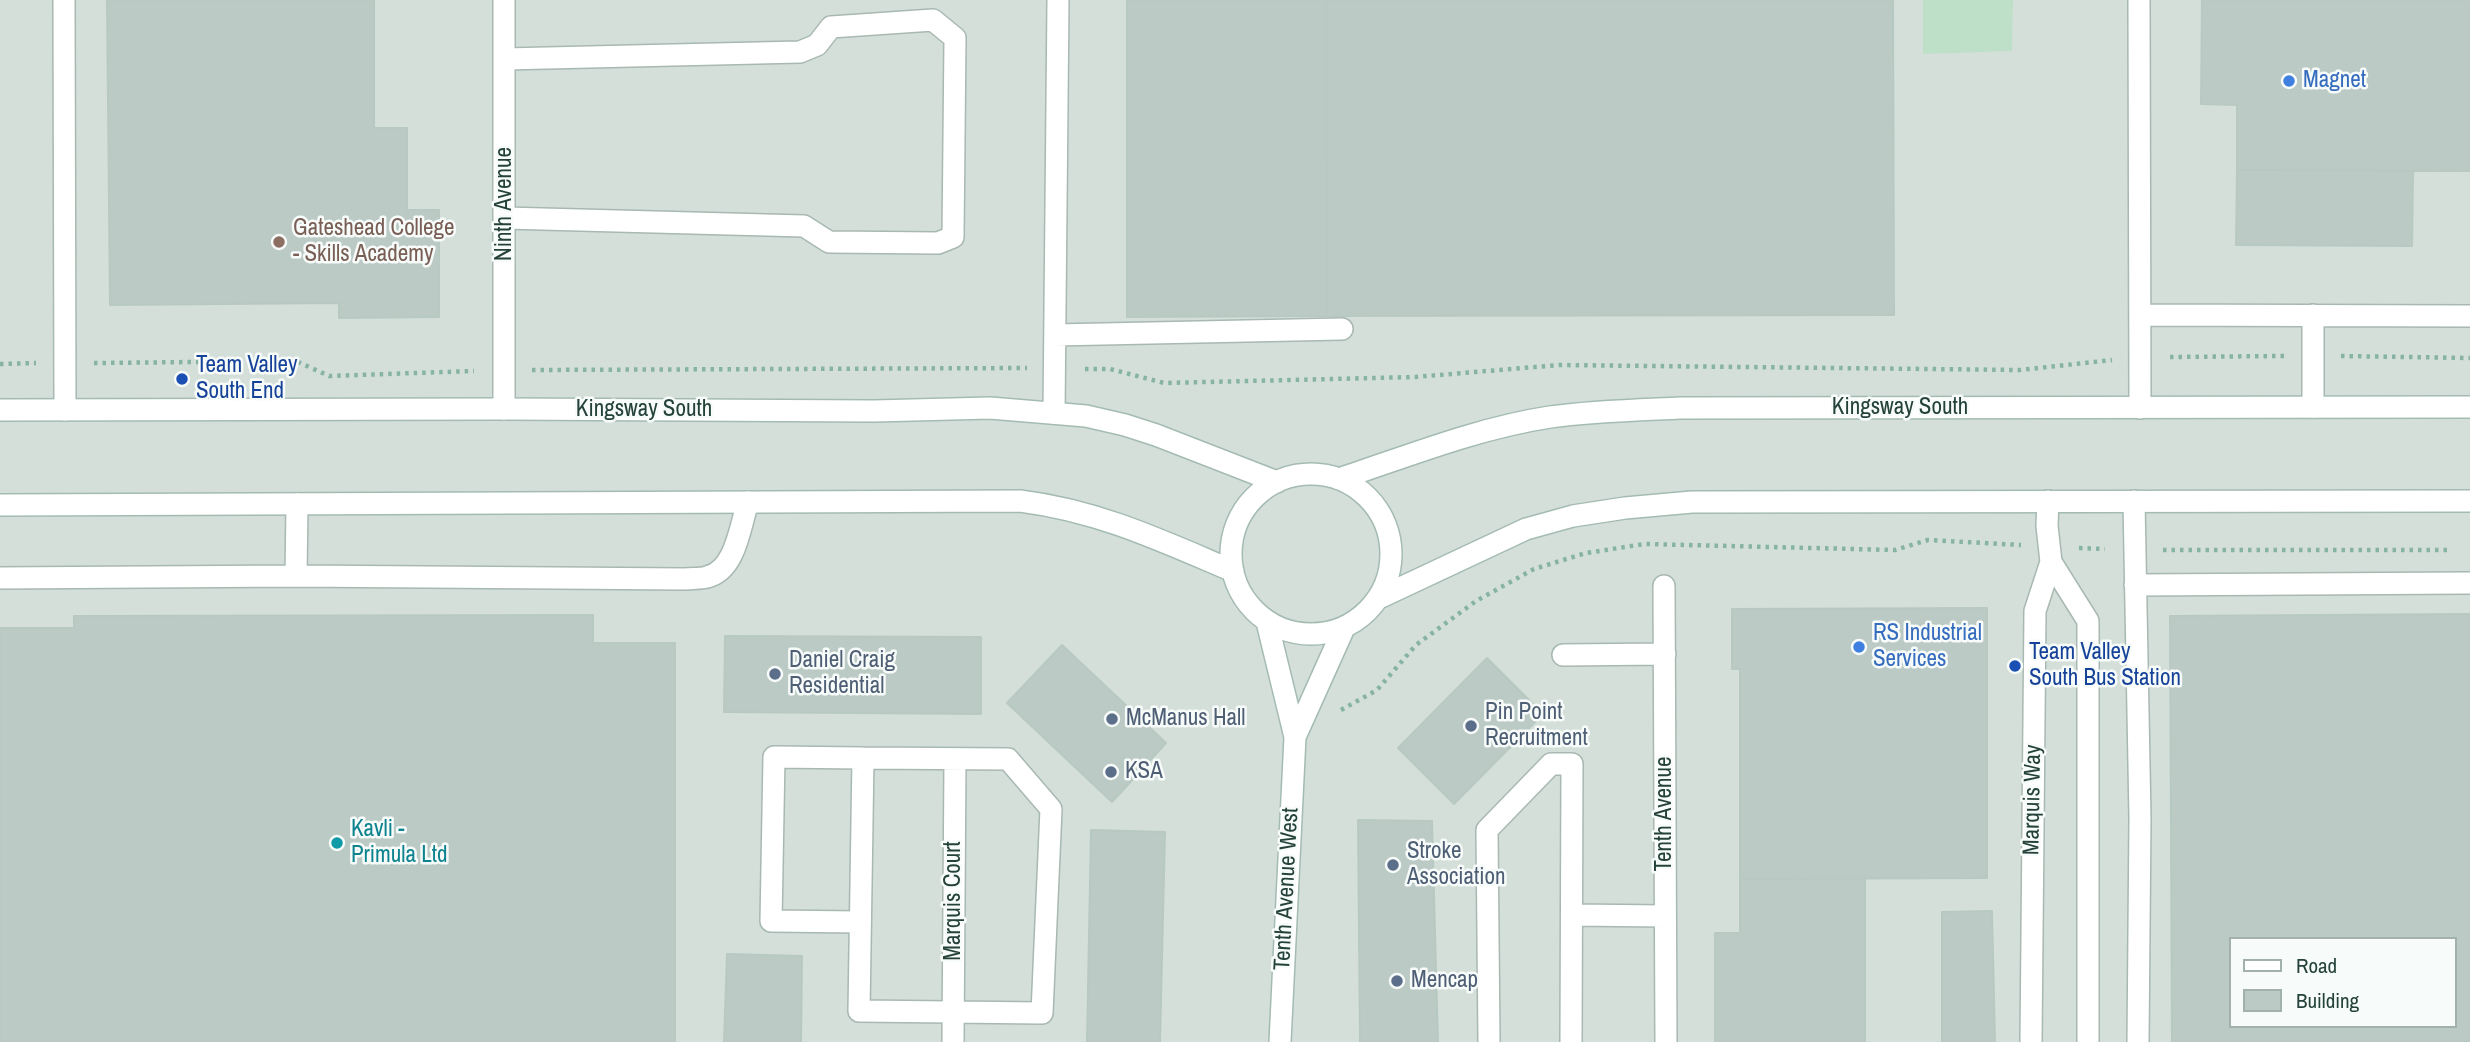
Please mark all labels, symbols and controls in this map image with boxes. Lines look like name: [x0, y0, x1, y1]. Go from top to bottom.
place label: Magnet: [2303, 67, 2366, 95]
marker: Magnet: [2281, 73, 2297, 89]
street label: Ninth Avenue: [491, 147, 519, 261]
place label: Gateshead College - Skills Academy: [293, 215, 454, 269]
marker: Gateshead College - Skills Academy: [271, 234, 287, 250]
place label: Team Valley South End: [196, 352, 297, 406]
marker: Team Valley South End: [174, 371, 190, 387]
street label: Kingsway South: [1832, 394, 1968, 422]
street label: Kingsway South: [576, 396, 712, 424]
place label: RS Industrial Services: [1873, 620, 1982, 674]
marker: RS Industrial Services: [1851, 639, 1867, 655]
place label: Team Valley South Bus Station: [2029, 639, 2181, 693]
place label: Daniel Craig Residential: [789, 647, 895, 701]
marker: Team Valley South Bus Station: [2007, 658, 2023, 674]
marker: Daniel Craig Residential: [767, 666, 783, 682]
place label: Pin Point Recruitment: [1485, 699, 1588, 753]
place label: McManus Hall: [1126, 705, 1245, 733]
marker: McManus Hall: [1104, 711, 1120, 727]
marker: Pin Point Recruitment: [1463, 718, 1479, 734]
street label: Marquis Way: [2018, 745, 2048, 855]
street label: Tenth Avenue: [1651, 756, 1679, 872]
place label: KSA: [1125, 758, 1163, 786]
marker: KSA: [1103, 764, 1119, 780]
street label: Tenth Avenue West: [1269, 807, 1305, 971]
place label: Kavli - Primula Ltd: [351, 816, 447, 870]
marker: Kavli - Primula Ltd: [329, 835, 345, 851]
place label: Stroke Association: [1407, 838, 1506, 892]
street label: Marquis Court: [940, 841, 968, 961]
marker: Stroke Association: [1385, 857, 1401, 873]
legend: [2228, 937, 2456, 1028]
text: Road: [2296, 951, 2337, 980]
place label: Mencap: [1411, 967, 1478, 995]
marker: Mencap: [1389, 973, 1405, 989]
text: Building: [2296, 986, 2359, 1015]

